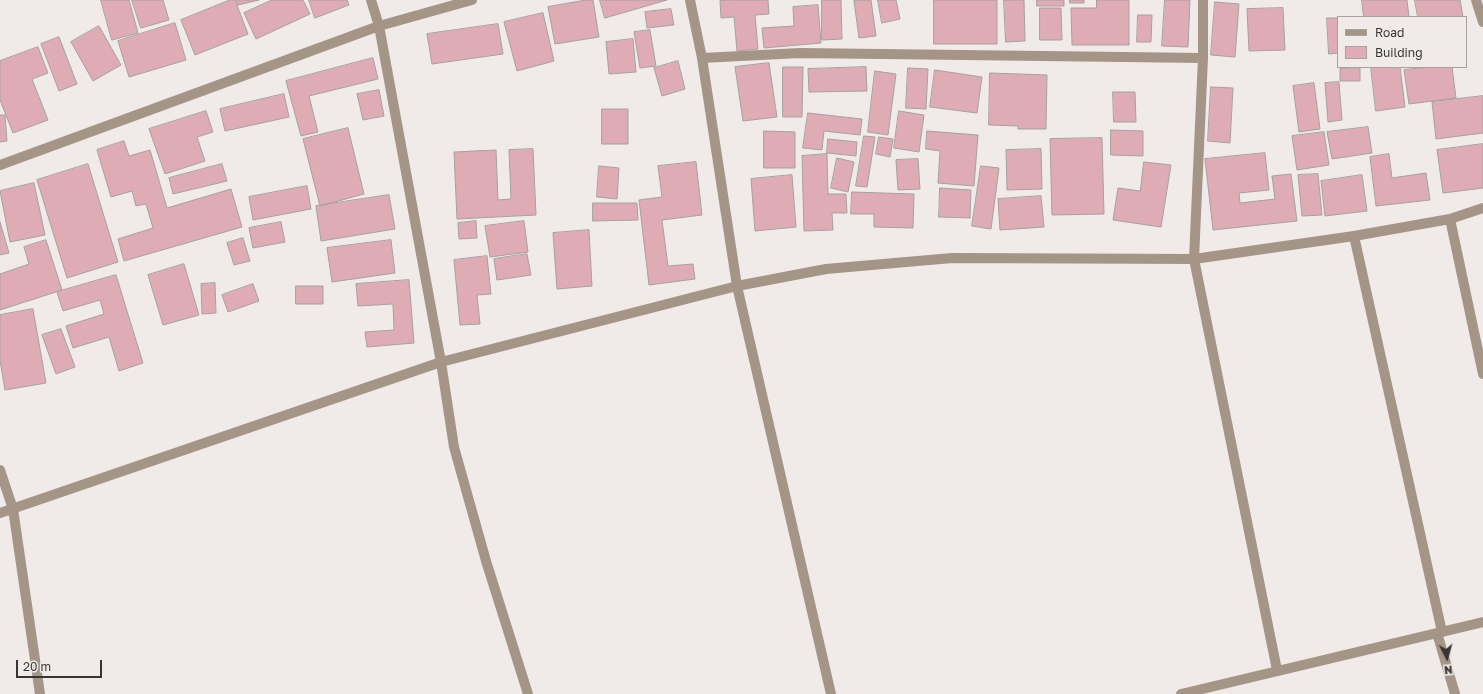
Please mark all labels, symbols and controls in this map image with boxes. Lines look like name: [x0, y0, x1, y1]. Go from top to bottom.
legend: [1337, 16, 1467, 68]
text: Road: [1375, 25, 1404, 40]
text: Building: [1375, 45, 1423, 60]
north arrow: [1427, 638, 1467, 678]
scale bar: [18, 652, 104, 678]
text: 20 m: [23, 659, 51, 674]
text: N: [1443, 664, 1453, 677]

